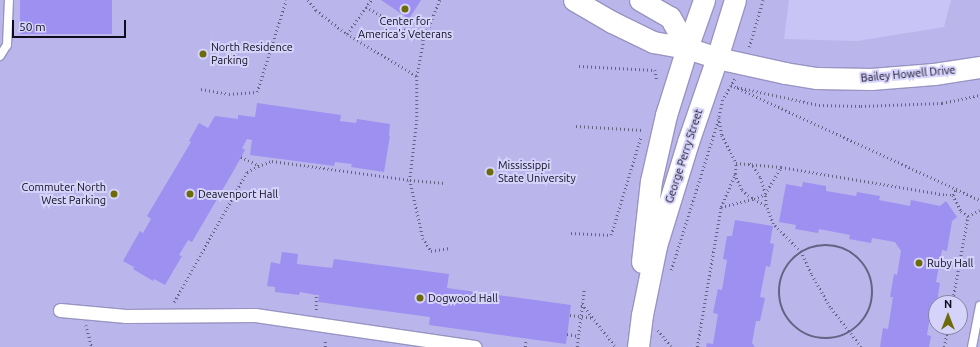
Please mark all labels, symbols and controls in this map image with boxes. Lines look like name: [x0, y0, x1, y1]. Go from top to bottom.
marker: Center for America's Veterans: [400, 4, 410, 14]
scale bar: [14, 12, 128, 38]
place label: Center for America's Veterans: [358, 15, 452, 41]
text: 50 m: [19, 20, 46, 33]
place label: North Residence Parking: [211, 41, 293, 67]
marker: North Residence Parking: [198, 49, 208, 59]
street label: Bailey Howell Drive: [860, 63, 956, 85]
street label: George Perry Street: [663, 107, 705, 205]
place label: Mississippi State University: [498, 159, 576, 185]
marker: Mississippi State University: [485, 167, 495, 177]
place label: Commuter North West Parking: [21, 181, 106, 207]
place label: Deavenport Hall: [198, 187, 278, 201]
marker: Commuter North West Parking: [109, 189, 119, 199]
marker: Deavenport Hall: [185, 189, 195, 199]
place label: Ruby Hall: [927, 256, 973, 270]
marker: Ruby Hall: [914, 258, 924, 268]
place label: Dogwood Hall: [428, 291, 498, 305]
marker: Dogwood Hall: [415, 293, 425, 303]
north arrow: [928, 295, 968, 335]
text: N: [944, 298, 952, 310]

